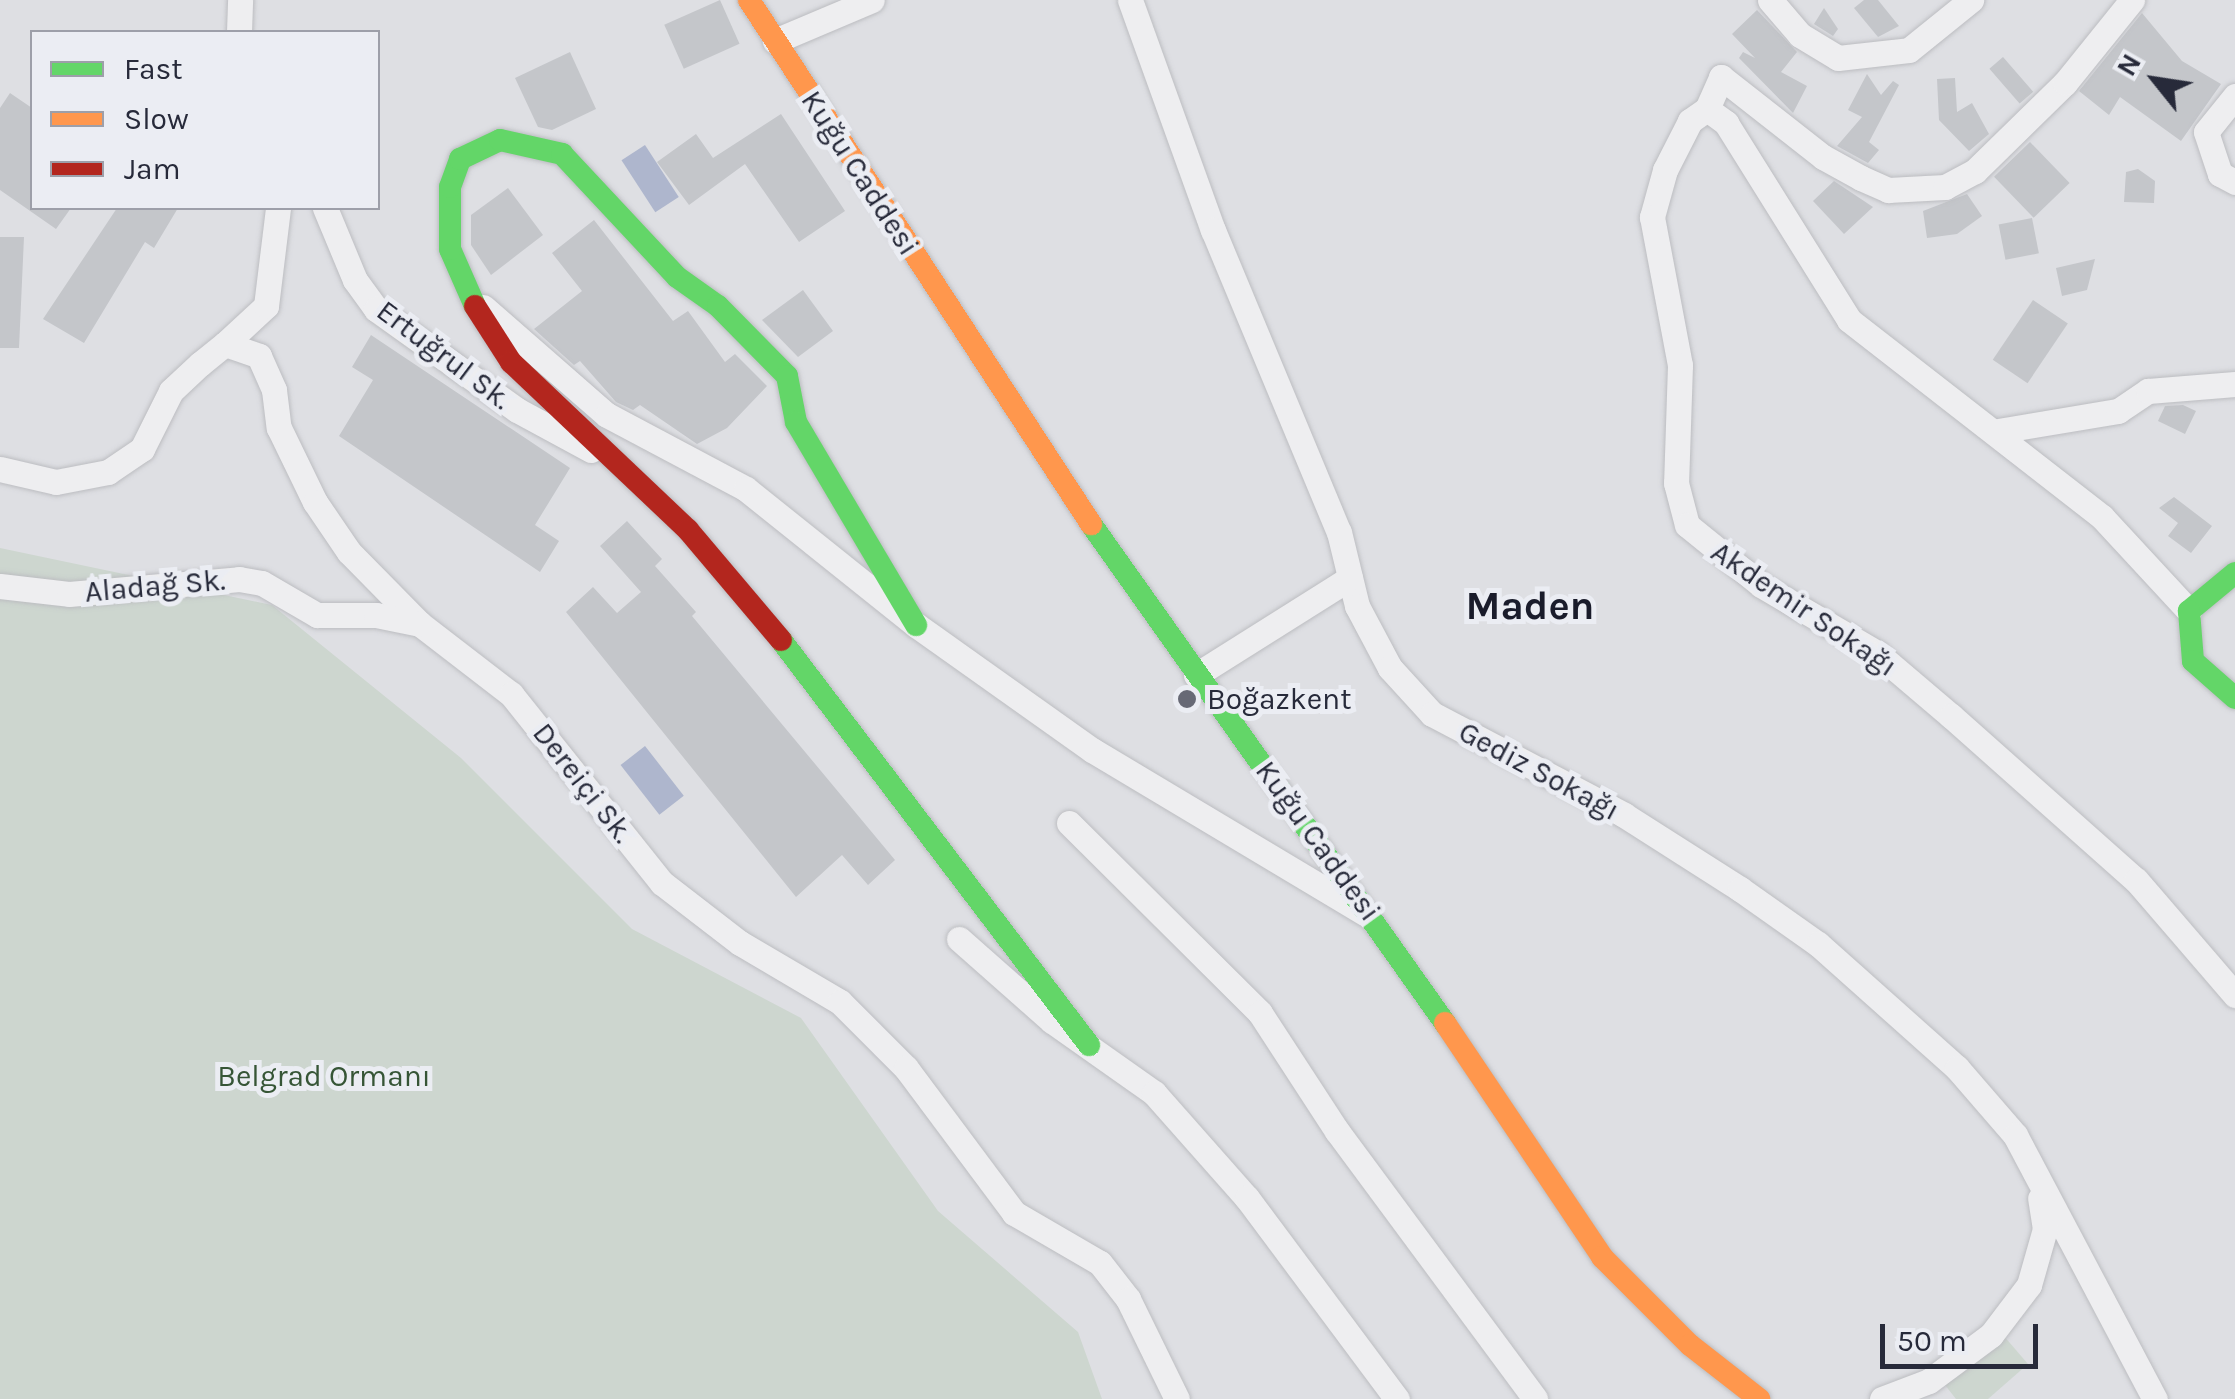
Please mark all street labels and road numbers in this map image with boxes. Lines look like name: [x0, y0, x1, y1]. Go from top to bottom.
street label: Kuğu Caddesi: [793, 84, 927, 262]
street label: Ertuğrul Sk.: [370, 293, 518, 417]
street label: Akdemir Sokağı: [1704, 534, 1904, 684]
street label: Aladağ Sk.: [83, 562, 227, 610]
street label: Gediz Sokağı: [1453, 714, 1625, 828]
street label: Dereiçi Sk.: [525, 716, 641, 850]
street label: Kuğu Caddesi: [1248, 754, 1388, 928]

